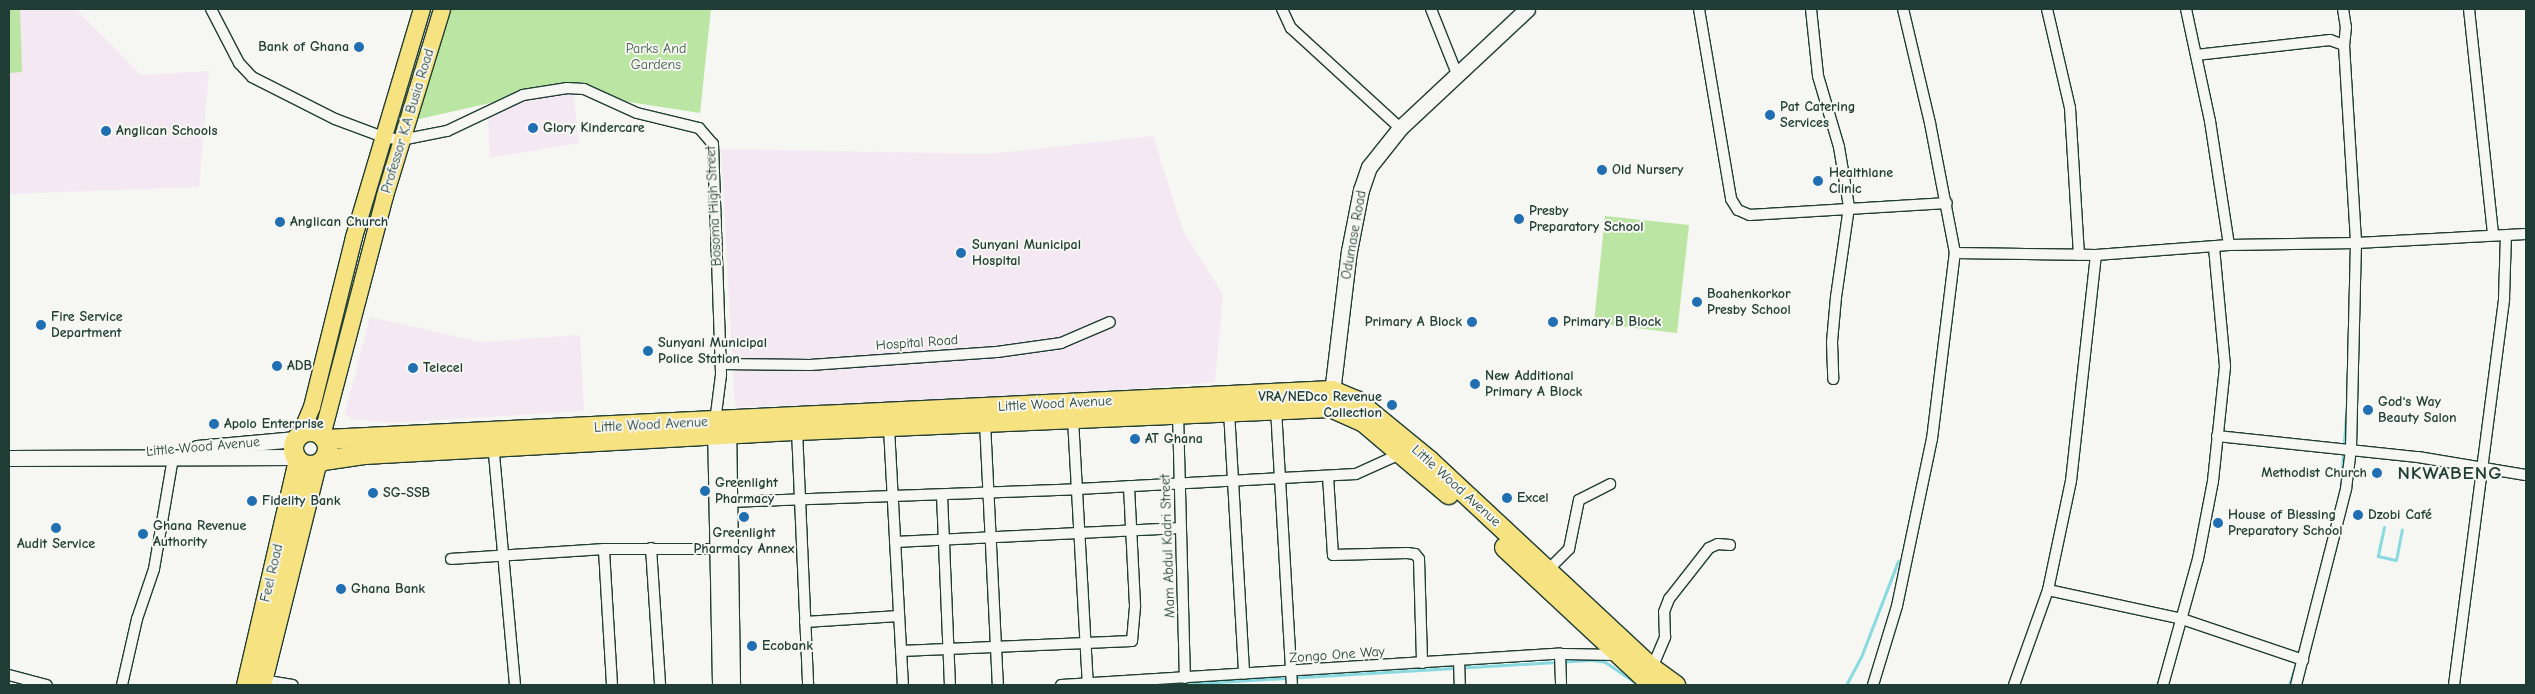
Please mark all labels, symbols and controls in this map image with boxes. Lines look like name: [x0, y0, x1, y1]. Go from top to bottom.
place label: Bank of Ghana: [258, 39, 349, 55]
marker: Bank of Ghana: [353, 41, 365, 53]
park label: Parks And Gardens: [626, 41, 686, 74]
street label: Professor K.A Busia Road: [378, 47, 438, 195]
place label: Pat Catering Services: [1780, 99, 1855, 132]
marker: Pat Catering Services: [1764, 109, 1776, 121]
place label: Glory Kindercare: [543, 120, 645, 136]
marker: Glory Kindercare: [527, 122, 539, 134]
place label: Anglican Schools: [116, 123, 217, 139]
marker: Anglican Schools: [100, 125, 112, 137]
street label: Bosoma High Street: [702, 145, 726, 267]
place label: Old Nursery: [1612, 162, 1683, 178]
marker: Old Nursery: [1596, 164, 1608, 176]
place label: Healthlane Clinic: [1829, 165, 1893, 198]
marker: Healthlane Clinic: [1811, 174, 1825, 188]
street label: Odumase Road: [1338, 189, 1370, 281]
place label: Presby Preparatory School: [1529, 203, 1644, 236]
marker: Presby Preparatory School: [1513, 213, 1525, 225]
place label: Anglican Church: [290, 214, 388, 230]
marker: Anglican Church: [274, 216, 286, 228]
place label: Sunyani Municipal Hospital: [972, 237, 1081, 270]
marker: Sunyani Municipal Hospital: [954, 246, 968, 260]
place label: Boahenkorkor Presby School: [1707, 286, 1791, 318]
marker: Boahenkorkor Presby School: [1691, 296, 1703, 308]
place label: Fire Service Department: [51, 309, 123, 342]
place label: Primary A Block: [1365, 314, 1462, 330]
place label: Primary B Block: [1563, 314, 1661, 330]
marker: Primary A Block: [1466, 316, 1478, 328]
marker: Primary B Block: [1547, 316, 1559, 328]
marker: Fire Service Department: [35, 319, 47, 331]
street label: Hospital Road: [875, 332, 959, 354]
place label: Sunyani Municipal Police Station: [658, 335, 767, 368]
marker: Sunyani Municipal Police Station: [642, 345, 654, 357]
place label: ADB: [287, 358, 312, 374]
marker: ADB: [271, 360, 283, 372]
place label: Telecel: [423, 360, 463, 376]
marker: Telecel: [407, 362, 419, 374]
place label: New Additional Primary A Block: [1485, 368, 1582, 401]
marker: New Additional Primary A Block: [1469, 378, 1481, 390]
place label: VRA/NEDco Revenue Collection: [1258, 389, 1382, 422]
street label: Little Wood Avenue: [998, 393, 1112, 415]
place label: God's Way Beauty Salon: [2378, 394, 2457, 427]
marker: VRA/NEDco Revenue Collection: [1386, 399, 1398, 411]
marker: God's Way Beauty Salon: [2362, 404, 2374, 416]
street label: Little Wood Avenue: [594, 414, 708, 436]
place label: Apolo Enterprise: [224, 416, 324, 432]
marker: Apolo Enterprise: [208, 418, 220, 430]
place label: AT Ghana: [1145, 431, 1203, 447]
marker: AT Ghana: [1129, 433, 1141, 445]
street label: Little Wood Avenue: [145, 434, 261, 460]
street label: Little Wood Avenue: [1408, 442, 1504, 530]
district label: NKWABENG: [2396, 463, 2504, 485]
place label: Methodist Church: [2261, 465, 2367, 481]
marker: Methodist Church: [2371, 467, 2383, 479]
street label: Mam Abdul Kadri Street: [1157, 474, 1179, 618]
place label: Greenlight Pharmacy: [715, 475, 778, 508]
place label: SG-SSB: [383, 485, 430, 501]
marker: Greenlight Pharmacy: [699, 485, 711, 497]
marker: SG-SSB: [367, 487, 379, 499]
place label: Excel: [1517, 490, 1549, 506]
marker: Excel: [1501, 492, 1513, 504]
place label: Fidelity Bank: [262, 493, 340, 509]
marker: Fidelity Bank: [246, 495, 258, 507]
place label: House of Blessing Preparatory School: [2228, 507, 2343, 540]
place label: Dzobi Café: [2368, 507, 2432, 523]
marker: Dzobi Café: [2352, 509, 2364, 521]
marker: Greenlight Pharmacy Annex: [738, 511, 750, 523]
marker: House of Blessing Preparatory School: [2212, 517, 2224, 529]
place label: Ghana Revenue Authority: [153, 518, 246, 550]
marker: Audit Service: [50, 522, 62, 534]
place label: Greenlight Pharmacy Annex: [694, 525, 794, 558]
marker: Ghana Revenue Authority: [137, 528, 149, 540]
place label: Audit Service: [17, 536, 95, 552]
street label: Feel Road: [257, 542, 287, 604]
place label: Ghana Bank: [351, 581, 425, 597]
marker: Ghana Bank: [335, 583, 347, 595]
place label: Ecobank: [762, 638, 813, 654]
marker: Ecobank: [746, 640, 758, 652]
street label: Zongo One Way: [1289, 643, 1385, 667]

